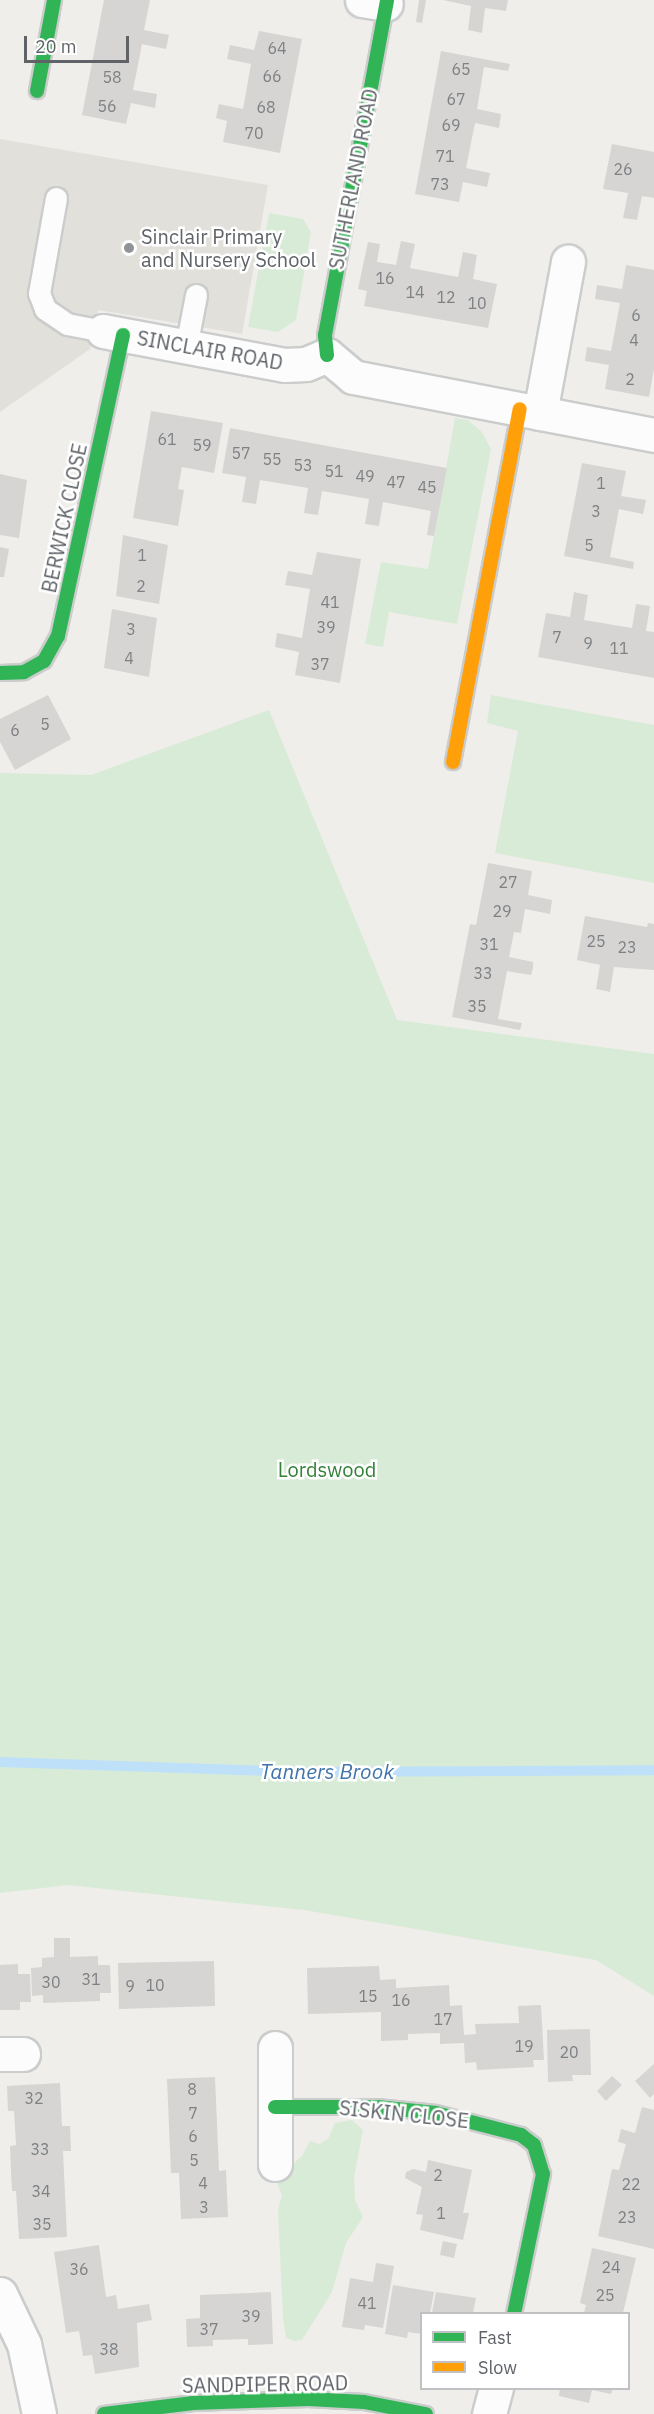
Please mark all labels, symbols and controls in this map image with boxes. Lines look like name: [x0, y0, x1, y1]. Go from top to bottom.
scale bar: [27, 24, 132, 62]
text: 20 m: [35, 35, 77, 58]
house number: 64: [267, 38, 287, 58]
house number: 65: [451, 59, 471, 79]
house number: 66: [262, 66, 282, 86]
house number: 58: [102, 67, 122, 87]
street label: SUTHERLAND ROAD: [324, 87, 382, 271]
house number: 67: [446, 89, 466, 109]
house number: 56: [97, 96, 117, 116]
house number: 68: [256, 97, 276, 117]
house number: 69: [441, 115, 461, 135]
house number: 70: [244, 123, 264, 143]
house number: 71: [435, 146, 455, 166]
house number: 26: [613, 159, 633, 179]
house number: 73: [430, 174, 450, 194]
place label: Sinclair Primary and Nursery School: [141, 225, 316, 272]
marker: Sinclair Primary and Nursery School: [122, 241, 136, 255]
house number: 16: [375, 268, 395, 288]
house number: 14: [405, 282, 425, 302]
house number: 12: [436, 287, 456, 307]
house number: 10: [467, 293, 487, 313]
house number: 6: [631, 305, 641, 325]
street label: SINCLAIR ROAD: [135, 325, 285, 375]
house number: 4: [629, 330, 639, 350]
house number: 2: [625, 369, 635, 389]
house number: 61: [157, 429, 177, 449]
house number: 59: [192, 435, 212, 455]
street label: BERWICK CLOSE: [36, 441, 92, 595]
house number: 57: [231, 443, 251, 463]
house number: 55: [262, 449, 282, 469]
house number: 53: [293, 455, 313, 475]
house number: 51: [324, 461, 344, 481]
house number: 49: [355, 466, 375, 486]
house number: 47: [386, 472, 406, 492]
house number: 1: [596, 473, 606, 493]
house number: 45: [417, 477, 437, 497]
house number: 3: [591, 501, 601, 521]
house number: 5: [584, 535, 594, 555]
house number: 1: [137, 545, 147, 565]
house number: 2: [136, 576, 146, 596]
house number: 41: [320, 592, 340, 612]
house number: 39: [316, 617, 336, 637]
house number: 3: [126, 619, 136, 639]
house number: 7: [552, 627, 562, 647]
house number: 9: [583, 633, 593, 653]
house number: 11: [609, 638, 629, 658]
house number: 4: [124, 648, 134, 668]
house number: 37: [310, 654, 330, 674]
house number: 5: [40, 714, 50, 734]
house number: 6: [10, 720, 20, 740]
house number: 27: [498, 872, 518, 892]
house number: 29: [492, 901, 512, 921]
house number: 25: [586, 931, 606, 951]
house number: 31: [479, 934, 499, 954]
house number: 23: [617, 937, 637, 957]
house number: 33: [473, 963, 493, 983]
house number: 35: [467, 996, 487, 1016]
park label: Lordswood: [278, 1457, 376, 1481]
water label: Tanners Brook: [260, 1758, 394, 1784]
house number: 31: [81, 1969, 101, 1989]
house number: 30: [41, 1972, 61, 1992]
house number: 10: [145, 1975, 165, 1995]
house number: 9: [125, 1976, 135, 1996]
house number: 15: [358, 1986, 378, 2006]
house number: 16: [391, 1990, 411, 2010]
house number: 17: [433, 2009, 453, 2029]
house number: 19: [514, 2036, 534, 2056]
house number: 20: [559, 2042, 579, 2062]
house number: 8: [187, 2079, 197, 2099]
house number: 32: [24, 2088, 44, 2108]
street label: SISKIN CLOSE: [338, 2095, 470, 2133]
house number: 7: [188, 2103, 198, 2123]
house number: 6: [188, 2126, 198, 2146]
house number: 33: [30, 2139, 50, 2159]
house number: 5: [189, 2150, 199, 2170]
house number: 2: [433, 2165, 443, 2185]
house number: 4: [198, 2173, 208, 2193]
house number: 22: [621, 2174, 641, 2194]
house number: 34: [31, 2181, 51, 2201]
house number: 3: [199, 2197, 209, 2217]
house number: 1: [436, 2203, 446, 2223]
house number: 23: [617, 2207, 637, 2227]
house number: 35: [32, 2214, 52, 2234]
house number: 24: [601, 2257, 621, 2277]
house number: 36: [69, 2259, 89, 2279]
house number: 25: [595, 2285, 615, 2305]
house number: 41: [357, 2293, 377, 2313]
house number: 39: [241, 2306, 261, 2326]
legend: [420, 2312, 630, 2390]
house number: 37: [199, 2319, 219, 2339]
text: Fast: [478, 2326, 512, 2349]
house number: 38: [99, 2339, 119, 2359]
text: Slow: [478, 2356, 517, 2379]
street label: SANDPIPER ROAD: [182, 2371, 348, 2397]

